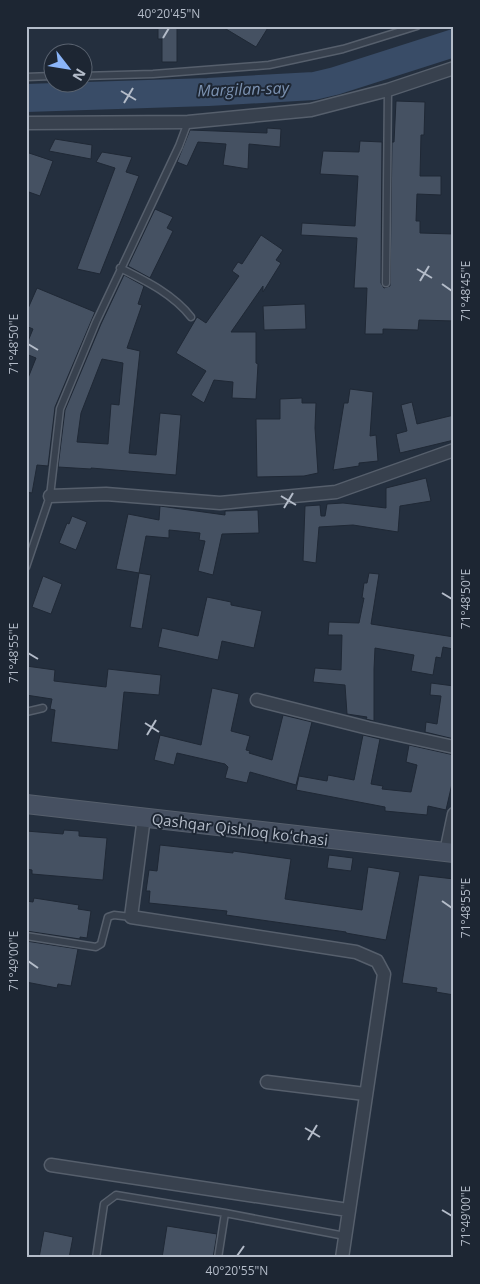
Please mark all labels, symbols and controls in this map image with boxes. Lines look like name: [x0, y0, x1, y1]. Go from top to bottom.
text: 40°20'45"N: [138, 5, 200, 22]
north arrow: [42, 42, 92, 92]
text: N: [68, 65, 91, 85]
water label: Margilan-say: [197, 76, 291, 102]
text: 71°48'45"E: [457, 261, 474, 321]
text: 71°48'50"E: [5, 314, 22, 374]
text: 71°48'50"E: [457, 569, 474, 629]
text: 71°48'55"E: [5, 623, 22, 683]
street label: Qashqar Qishloq koʻchasi: [151, 808, 329, 850]
text: 71°48'55"E: [457, 878, 474, 938]
text: 71°49'00"E: [5, 931, 22, 991]
text: 71°49'00"E: [457, 1186, 474, 1246]
text: 40°20'55"N: [206, 1262, 268, 1279]

